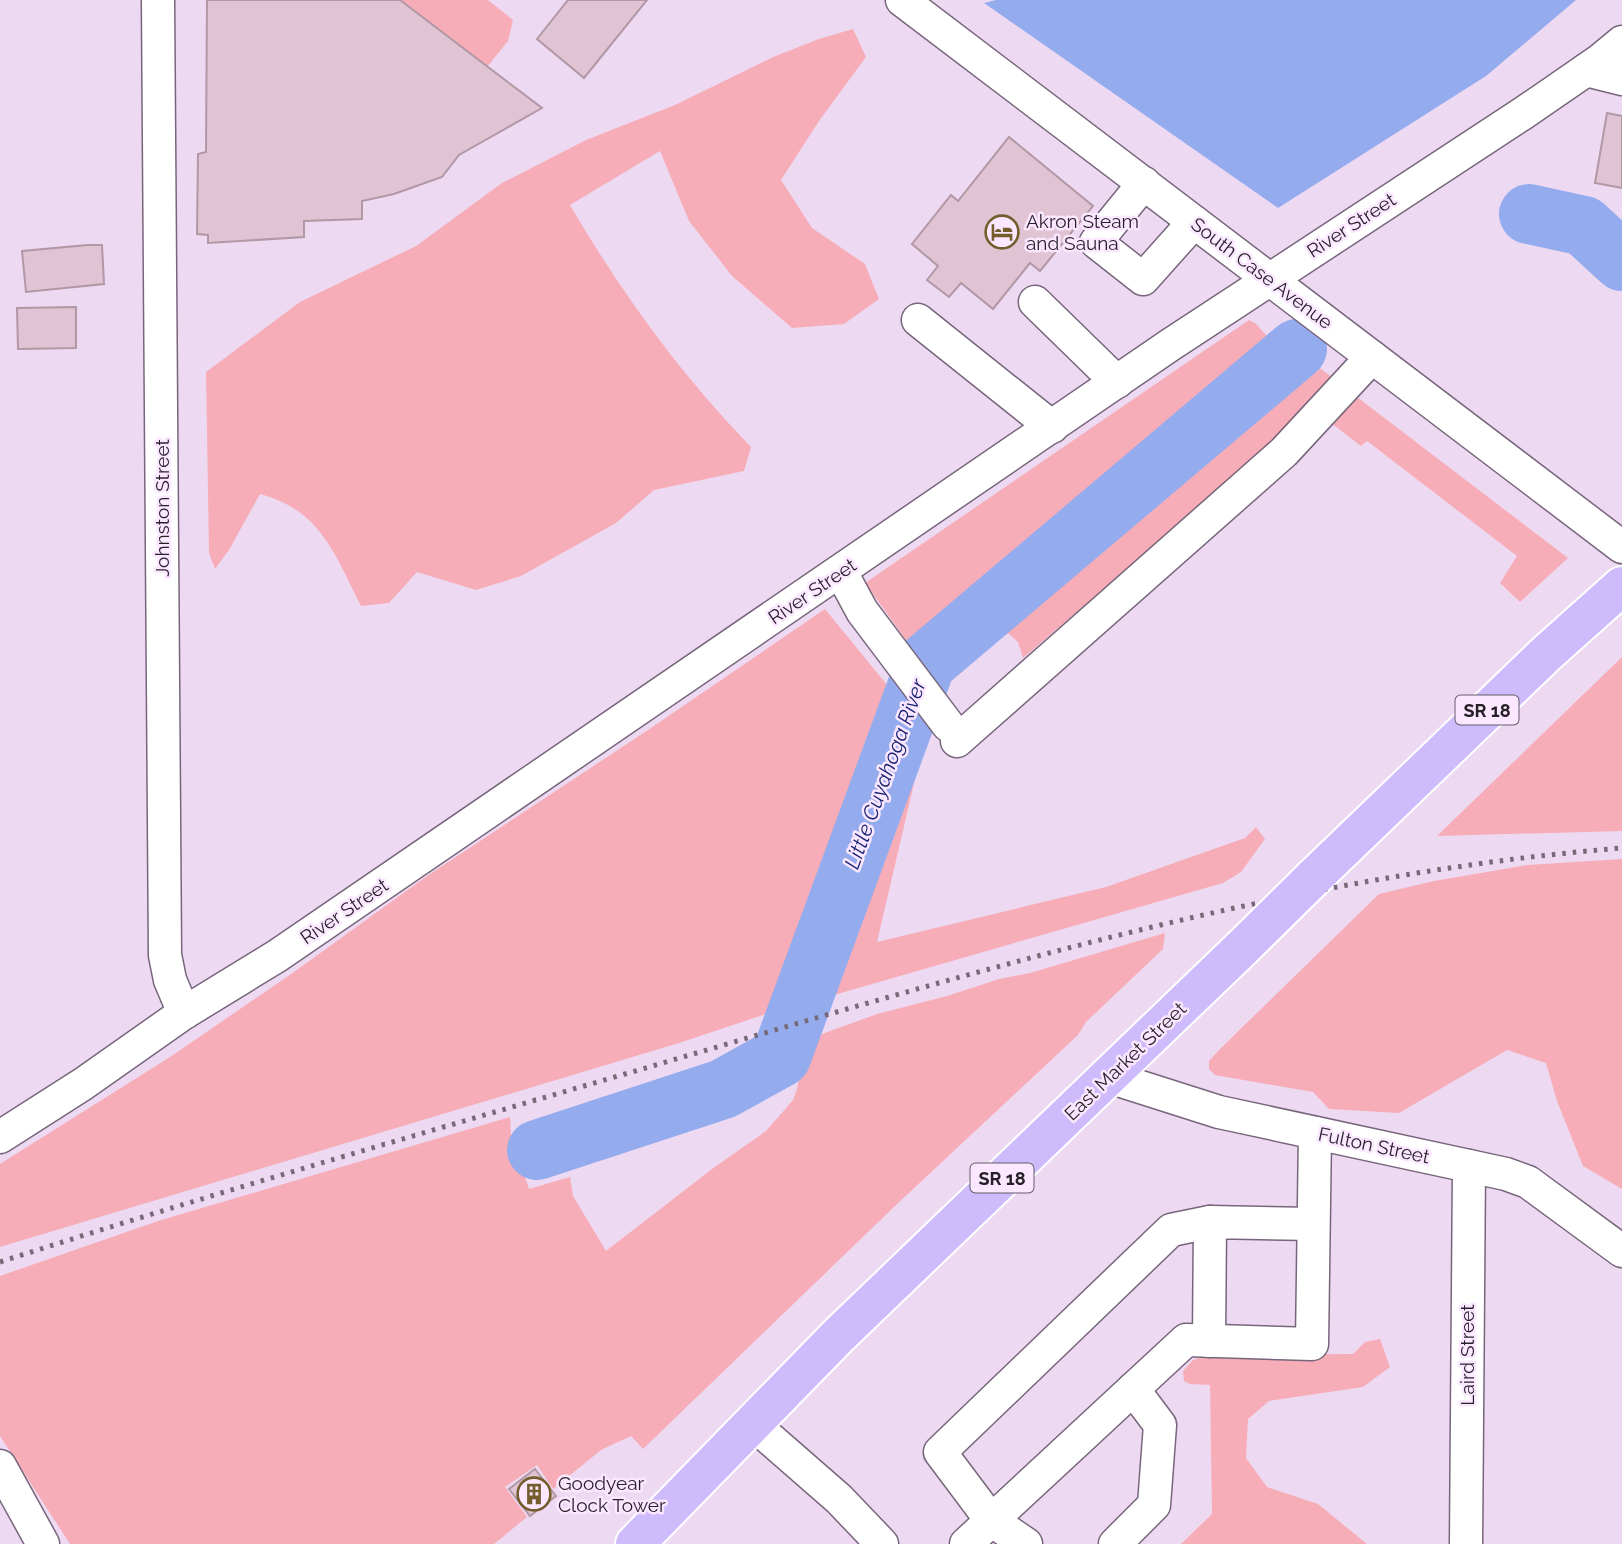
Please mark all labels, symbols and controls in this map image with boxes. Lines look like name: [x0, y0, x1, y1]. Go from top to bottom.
street label: River Street: [1303, 188, 1400, 262]
place label: Akron Steam and Sauna: [1026, 210, 1139, 254]
hotel icon: Akron Steam and Sauna: [983, 213, 1021, 251]
street label: South Case Avenue: [1187, 213, 1337, 333]
street label: Johnston Street: [151, 439, 173, 577]
street label: River Street: [764, 553, 861, 628]
water label: Little Cuyahoga River: [839, 675, 931, 872]
road number: SR 18: [1456, 696, 1518, 724]
street label: River Street: [296, 873, 393, 948]
street label: East Market Street: [1060, 997, 1191, 1125]
street label: Fulton Street: [1316, 1122, 1432, 1168]
road number: SR 18: [970, 1163, 1034, 1192]
street label: Laird Street: [1456, 1304, 1478, 1406]
place label: Goodyear Clock Tower: [558, 1472, 666, 1516]
building icon: Goodyear Clock Tower: [515, 1475, 553, 1513]

